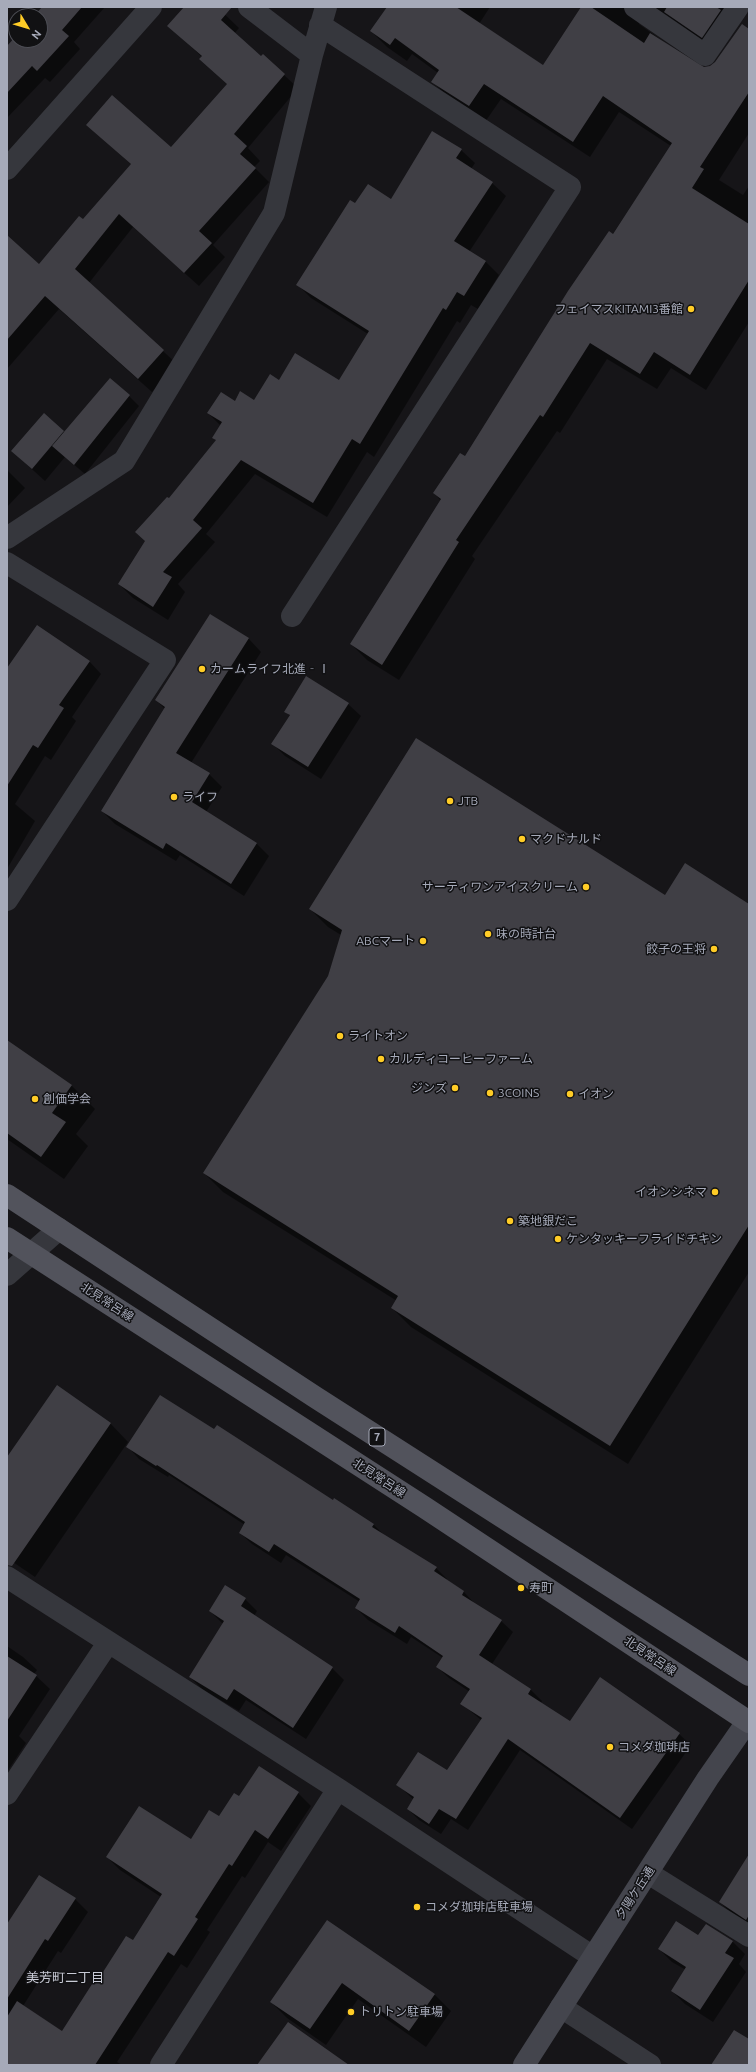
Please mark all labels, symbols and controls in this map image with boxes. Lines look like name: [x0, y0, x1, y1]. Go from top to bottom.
north arrow: [8, 8, 48, 48]
text: N: [29, 28, 44, 42]
place label: フェイマスKITAMI3番館: [555, 302, 683, 316]
marker: フェイマスKITAMI3番館: [686, 304, 696, 314]
place label: カームライフ北進‐Ⅰ: [210, 662, 330, 676]
marker: カームライフ北進‐Ⅰ: [197, 664, 207, 674]
place label: ライフ: [182, 790, 218, 804]
marker: ライフ: [169, 792, 179, 802]
place label: JTB: [458, 794, 478, 808]
marker: JTB: [445, 796, 455, 806]
place label: マクドナルド: [530, 832, 602, 846]
marker: マクドナルド: [517, 834, 527, 844]
place label: サーティワンアイスクリーム: [422, 880, 578, 894]
marker: サーティワンアイスクリーム: [581, 882, 591, 892]
place label: 味の時計台: [496, 927, 556, 941]
marker: 味の時計台: [483, 929, 493, 939]
place label: ABCマート: [356, 934, 415, 948]
marker: ABCマート: [418, 936, 428, 946]
place label: 餃子の王将: [646, 942, 706, 956]
marker: 餃子の王将: [709, 944, 719, 954]
place label: ライトオン: [348, 1029, 408, 1043]
marker: ライトオン: [335, 1031, 345, 1041]
place label: カルディコーヒーファーム: [389, 1052, 533, 1066]
marker: カルディコーヒーファーム: [376, 1054, 386, 1064]
place label: ジンズ: [411, 1081, 447, 1095]
marker: ジンズ: [450, 1083, 460, 1093]
place label: 3COINS: [498, 1086, 539, 1100]
place label: イオン: [578, 1087, 614, 1101]
marker: 3COINS: [485, 1088, 495, 1098]
marker: イオン: [565, 1089, 575, 1099]
place label: 創価学会: [43, 1092, 91, 1106]
marker: 創価学会: [30, 1094, 40, 1104]
place label: イオンシネマ: [635, 1185, 707, 1199]
marker: イオンシネマ: [710, 1187, 720, 1197]
place label: 築地銀だこ: [518, 1214, 578, 1228]
marker: 築地銀だこ: [505, 1216, 515, 1226]
place label: ケンタッキーフライドチキン: [566, 1232, 722, 1246]
marker: ケンタッキーフライドチキン: [553, 1234, 563, 1244]
street label: 北見常呂線: [78, 1280, 136, 1324]
road number: 7: [369, 1428, 385, 1446]
street label: 北見常呂線: [350, 1456, 408, 1500]
place label: 寿町: [529, 1581, 553, 1595]
marker: 寿町: [516, 1583, 526, 1593]
street label: 北見常呂線: [621, 1633, 679, 1679]
place label: コメダ珈琲店: [618, 1740, 690, 1754]
marker: コメダ珈琲店: [605, 1742, 615, 1752]
street label: 夕陽ケ丘通: [613, 1864, 657, 1922]
place label: コメダ珈琲店駐車場: [425, 1900, 533, 1914]
marker: コメダ珈琲店駐車場: [412, 1902, 422, 1912]
district label: 美芳町二丁目: [26, 1970, 104, 1986]
place label: トリトン駐車場: [359, 2005, 443, 2019]
marker: トリトン駐車場: [346, 2007, 356, 2017]

